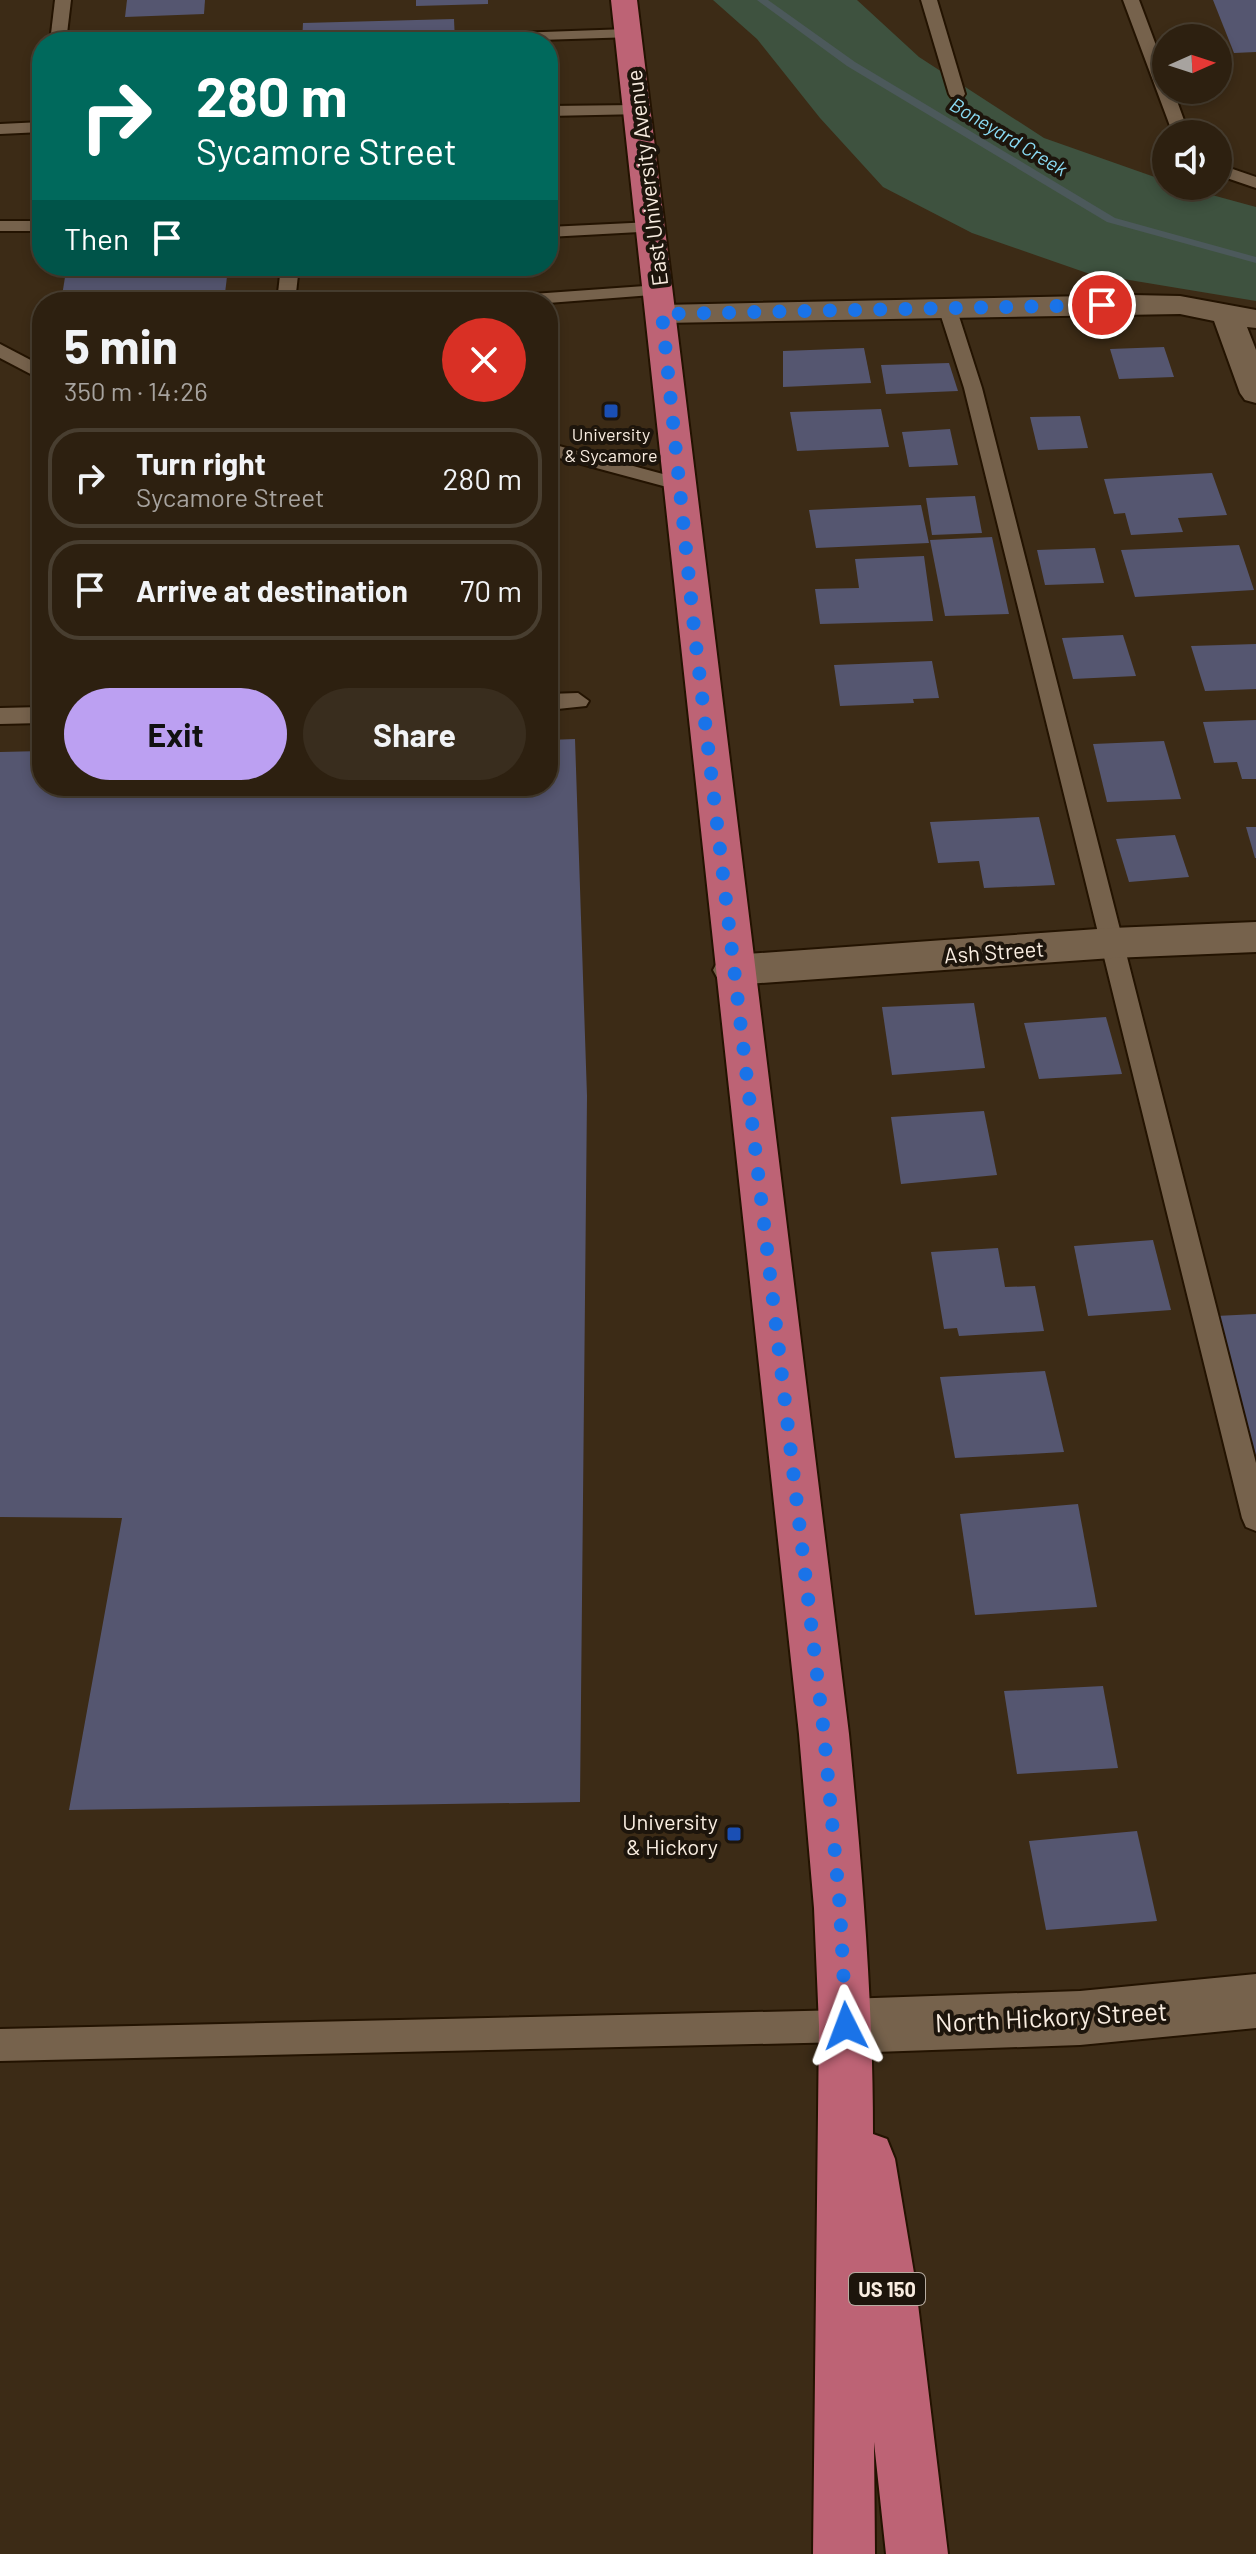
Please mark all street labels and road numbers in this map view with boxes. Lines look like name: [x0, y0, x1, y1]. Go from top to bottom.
street label: East University Avenue: [620, 68, 672, 288]
street label: Ash Street: [943, 935, 1045, 967]
street label: North Hickory Street: [934, 1994, 1168, 2038]
road number: US 150: [849, 2273, 925, 2305]

